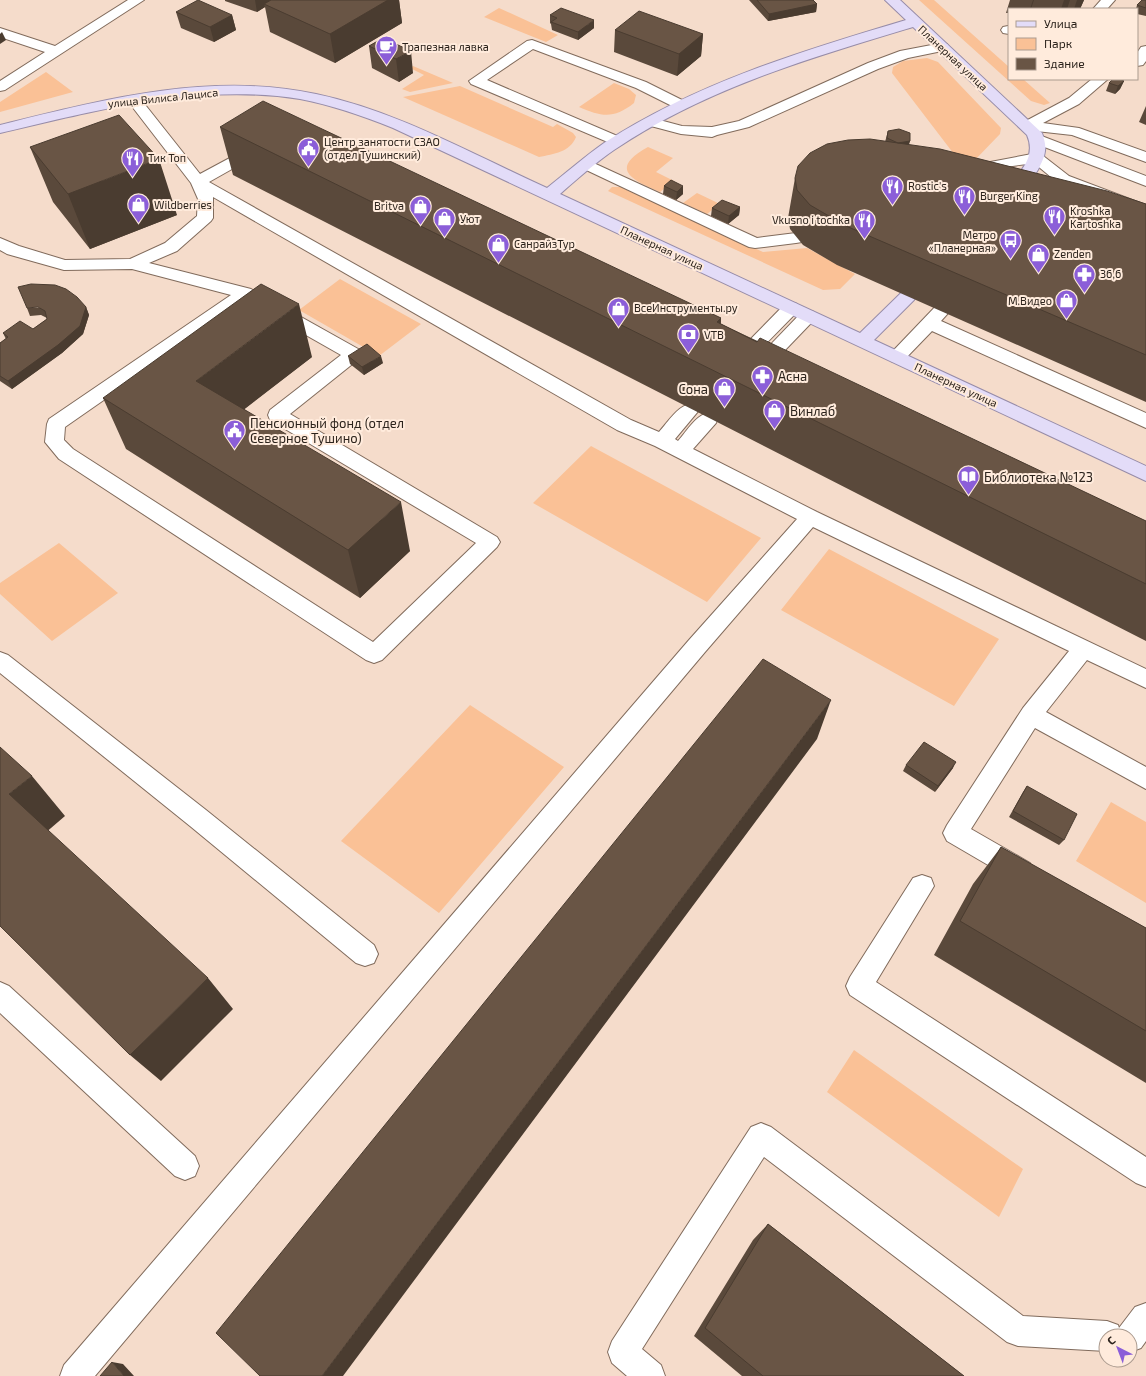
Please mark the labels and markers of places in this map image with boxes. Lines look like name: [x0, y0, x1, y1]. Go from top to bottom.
cafe icon: Трапезная лавка: [374, 34, 400, 67]
place label: Трапезная лавка: [402, 40, 489, 53]
public building icon: Центр занятости СЗАО (отдел Тушинский): [295, 135, 321, 168]
place label: Центр занятости СЗАО (отдел Тушинский): [324, 135, 440, 162]
restaurant icon: Тик Топ: [119, 145, 145, 178]
place label: Тик Топ: [148, 151, 186, 164]
restaurant icon: Rostic's: [880, 173, 906, 206]
place label: Rostic's: [908, 179, 947, 192]
restaurant icon: Burger King: [951, 183, 977, 216]
place label: Burger King: [980, 189, 1038, 202]
shop icon: Wildberries: [126, 192, 152, 225]
shop icon: Britva: [407, 193, 433, 226]
place label: Wildberries: [154, 198, 212, 211]
place label: Britva: [374, 199, 404, 212]
restaurant icon: Kroshka Kartoshka: [1041, 204, 1067, 237]
place label: Kroshka Kartoshka: [1070, 204, 1121, 230]
shop icon: Уют: [432, 206, 458, 239]
restaurant icon: Vkusno i tochka: [852, 207, 878, 240]
place label: Уют: [460, 212, 481, 225]
place label: Vkusno i tochka: [772, 213, 850, 226]
place label: Метро «Планерная»: [929, 228, 996, 254]
bus stop icon: Метро «Планерная»: [998, 228, 1024, 261]
shop icon: СанрайзТур: [486, 231, 512, 264]
place label: СанрайзТур: [514, 237, 575, 251]
shop icon: Zenden: [1026, 241, 1052, 274]
place label: Zenden: [1054, 247, 1091, 260]
pharmacy icon: 36,6: [1071, 261, 1097, 294]
place label: 36,6: [1100, 267, 1121, 280]
shop icon: М.Видео: [1054, 288, 1080, 321]
place label: М.Видео: [1008, 294, 1052, 307]
shop icon: ВсеИнструменты.ру: [606, 295, 632, 328]
place label: ВсеИнструменты.ру: [634, 301, 738, 315]
bank icon: VTB: [676, 322, 702, 355]
place label: VTB: [704, 328, 724, 341]
pharmacy icon: Асна: [750, 363, 776, 396]
place label: Асна: [778, 368, 807, 384]
shop icon: Сона: [711, 376, 737, 409]
place label: Сона: [679, 381, 708, 397]
shop icon: Винлаб: [761, 398, 787, 431]
place label: Винлаб: [790, 403, 835, 419]
place label: Пенсионный фонд (отдел Северное Тушино): [250, 415, 404, 446]
public building icon: Пенсионный фонд (отдел Северное Тушино): [221, 417, 247, 450]
library icon: Библиотека №123: [956, 464, 982, 497]
place label: Библиотека №123: [984, 469, 1093, 485]

